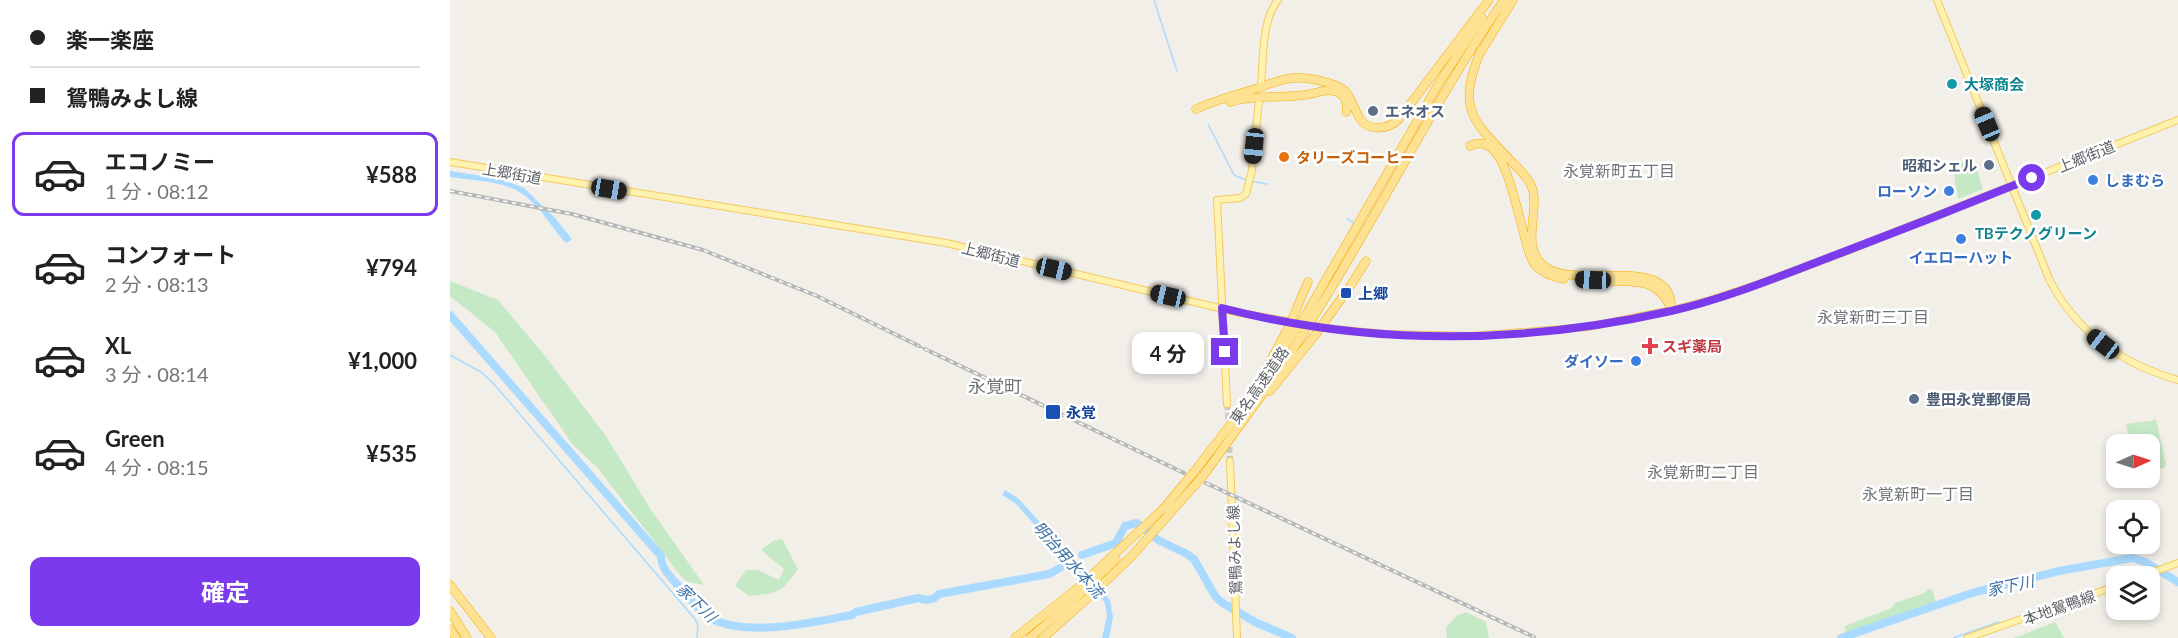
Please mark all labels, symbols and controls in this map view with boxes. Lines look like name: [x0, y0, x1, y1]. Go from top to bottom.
text: 楽一楽座: [66, 26, 154, 53]
place label: 大塚商会: [1964, 75, 2024, 93]
marker: 大塚商会: [1945, 77, 1959, 91]
text: 鴛鴨みよし線: [66, 84, 198, 111]
place label: エネオス: [1385, 102, 1445, 120]
marker: エネオス: [1366, 104, 1380, 118]
car: [1972, 104, 2002, 144]
car: [1243, 127, 1265, 165]
street label: 上郷街道: [2055, 136, 2117, 176]
icon: car: [33, 147, 87, 201]
text: エコノミー: [105, 148, 215, 175]
place label: タリーズコーヒー: [1296, 148, 1415, 166]
marker: タリーズコーヒー: [1277, 150, 1291, 164]
place label: 昭和シェル: [1902, 156, 1977, 174]
marker: 昭和シェル: [1982, 158, 1996, 172]
street label: 上郷街道: [481, 159, 543, 187]
text: ¥588: [366, 161, 417, 188]
district label: 永覚新町五丁目: [1563, 161, 1675, 180]
route start: [2018, 164, 2045, 191]
place label: しまむら: [2105, 171, 2165, 189]
marker: しまむら: [2086, 173, 2100, 187]
car: [590, 177, 628, 201]
text: 1 分 · 08:12: [105, 179, 209, 203]
place label: ローソン: [1877, 182, 1937, 200]
marker: ローソン: [1942, 184, 1956, 198]
marker: TBテクノグリーン: [2029, 208, 2043, 222]
place label: TBテクノグリーン: [1975, 224, 2097, 242]
marker: イエローハット: [1954, 232, 1968, 246]
street label: 上郷街道: [960, 238, 1022, 270]
icon: car: [33, 240, 87, 294]
text: コンフォート: [105, 241, 236, 268]
place label: イエローハット: [1909, 248, 2013, 266]
text: ¥794: [366, 254, 417, 281]
car: [1034, 256, 1074, 282]
car: [1575, 270, 1611, 290]
text: 2 分 · 08:13: [105, 272, 209, 296]
car: [1148, 283, 1188, 309]
place label: 上郷: [1358, 284, 1388, 302]
marker: 上郷: [1339, 286, 1353, 300]
district label: 永覚新町三丁目: [1817, 307, 1929, 326]
car: [2083, 326, 2123, 362]
callout: 4 分: [1132, 331, 1204, 373]
text: XL: [105, 332, 131, 359]
icon: car: [33, 333, 87, 387]
place label: スギ薬局: [1662, 337, 1722, 355]
route end: [1211, 338, 1238, 365]
marker: スギ薬局: [1643, 339, 1657, 353]
text: 4 分: [1150, 341, 1186, 365]
street label: 東名高速道路: [1226, 343, 1292, 427]
text: ¥1,000: [348, 347, 417, 374]
place label: ダイソー: [1564, 352, 1624, 370]
marker: ダイソー: [1629, 354, 1643, 368]
text: 3 分 · 08:14: [105, 362, 209, 386]
district label: 永覚町: [968, 375, 1022, 397]
place label: 豊田永覚郵便局: [1926, 390, 2031, 408]
marker: 豊田永覚郵便局: [1907, 392, 1921, 406]
marker: 永覚: [1044, 403, 1062, 421]
place label: 永覚: [1066, 403, 1096, 421]
text: Green: [105, 425, 165, 452]
icon: car: [33, 426, 87, 480]
north arrow: [2106, 434, 2160, 488]
map controls: [2106, 434, 2160, 620]
text: ¥535: [366, 440, 417, 467]
text: 4 分 · 08:15: [105, 455, 209, 479]
district label: 永覚新町二丁目: [1647, 462, 1759, 481]
district label: 永覚新町一丁目: [1862, 484, 1974, 503]
button: locate: [2106, 500, 2160, 554]
street label: 鴛鴨みよし線: [1223, 505, 1245, 595]
water label: 明治用水本流: [1030, 517, 1110, 603]
button: 確定: [30, 557, 420, 626]
button: layers: [2106, 566, 2160, 620]
water label: 家下川: [1985, 570, 2037, 599]
water label: 家下川: [673, 578, 722, 627]
street label: 本地鴛鴨線: [2021, 586, 2097, 628]

